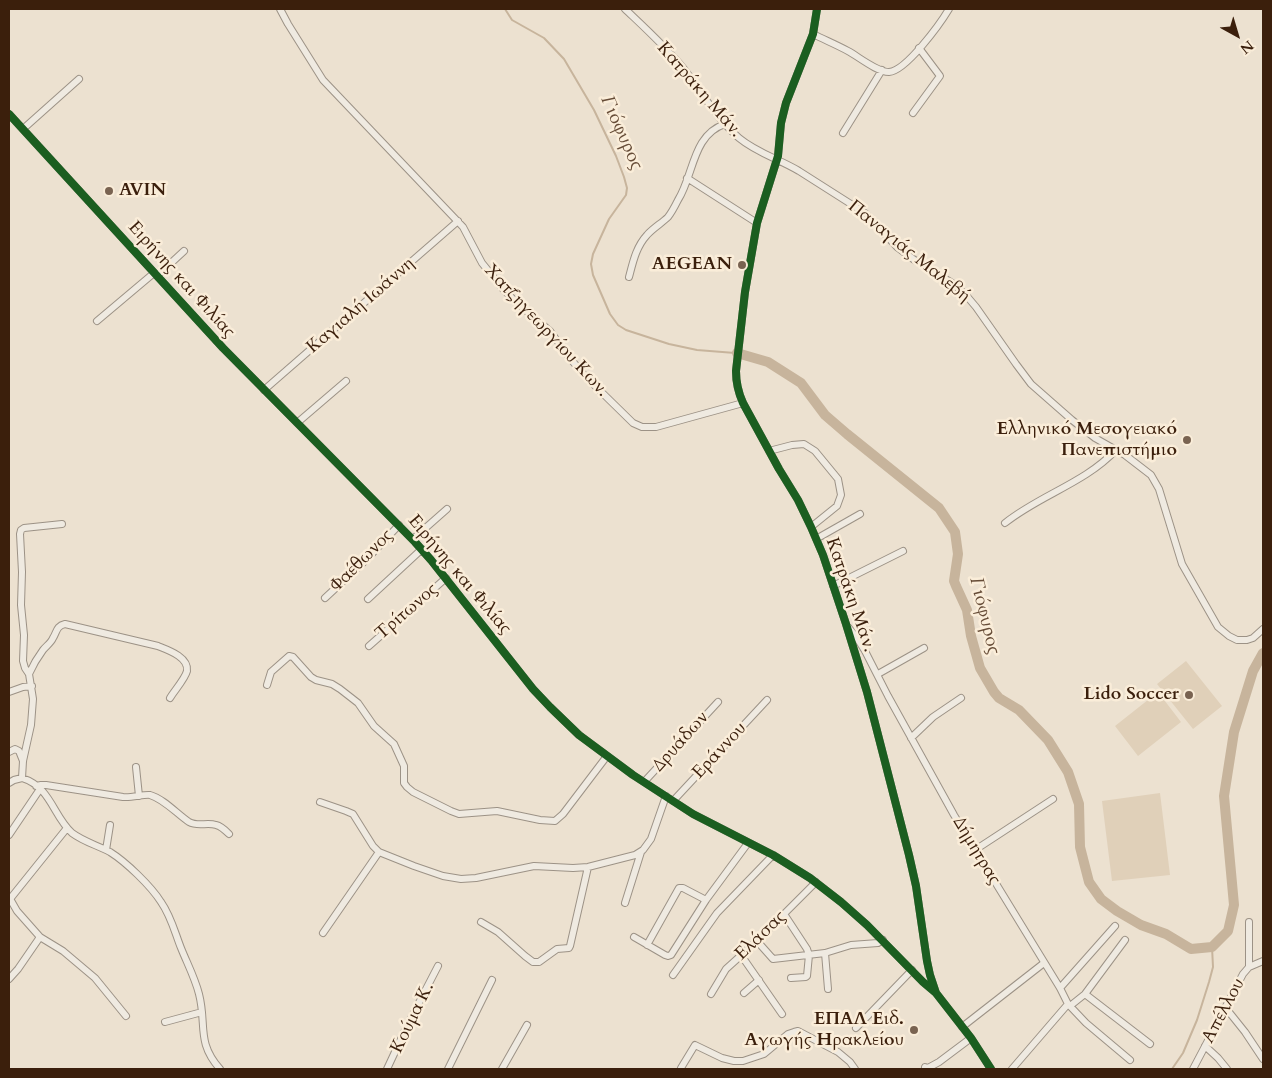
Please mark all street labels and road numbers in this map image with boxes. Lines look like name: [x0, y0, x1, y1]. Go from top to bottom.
street label: Κατράκη Μάν.: [652, 38, 746, 142]
street label: Παναγιάς Μαλεβή: [843, 196, 975, 308]
street label: Ειρήνης και Φιλίας: [123, 217, 239, 343]
street label: Καγιαλή Ιωάννη: [303, 253, 419, 359]
street label: Χατζηγεωργίου Κων.: [479, 260, 613, 402]
street label: Ειρήνης και Φιλίας: [403, 511, 515, 639]
street label: Φαέθωνος: [326, 525, 398, 597]
street label: Κατράκη Μάν.: [820, 535, 880, 655]
street label: Τρίτωνος: [371, 579, 443, 645]
street label: Δρυάδων: [648, 707, 714, 777]
street label: Εράννου: [688, 718, 752, 784]
street label: Δήμητρας: [947, 813, 1005, 889]
street label: Ελάσας: [731, 907, 791, 965]
street label: Απέλλου: [1198, 975, 1250, 1047]
street label: Κούμα Κ.: [387, 979, 439, 1057]

